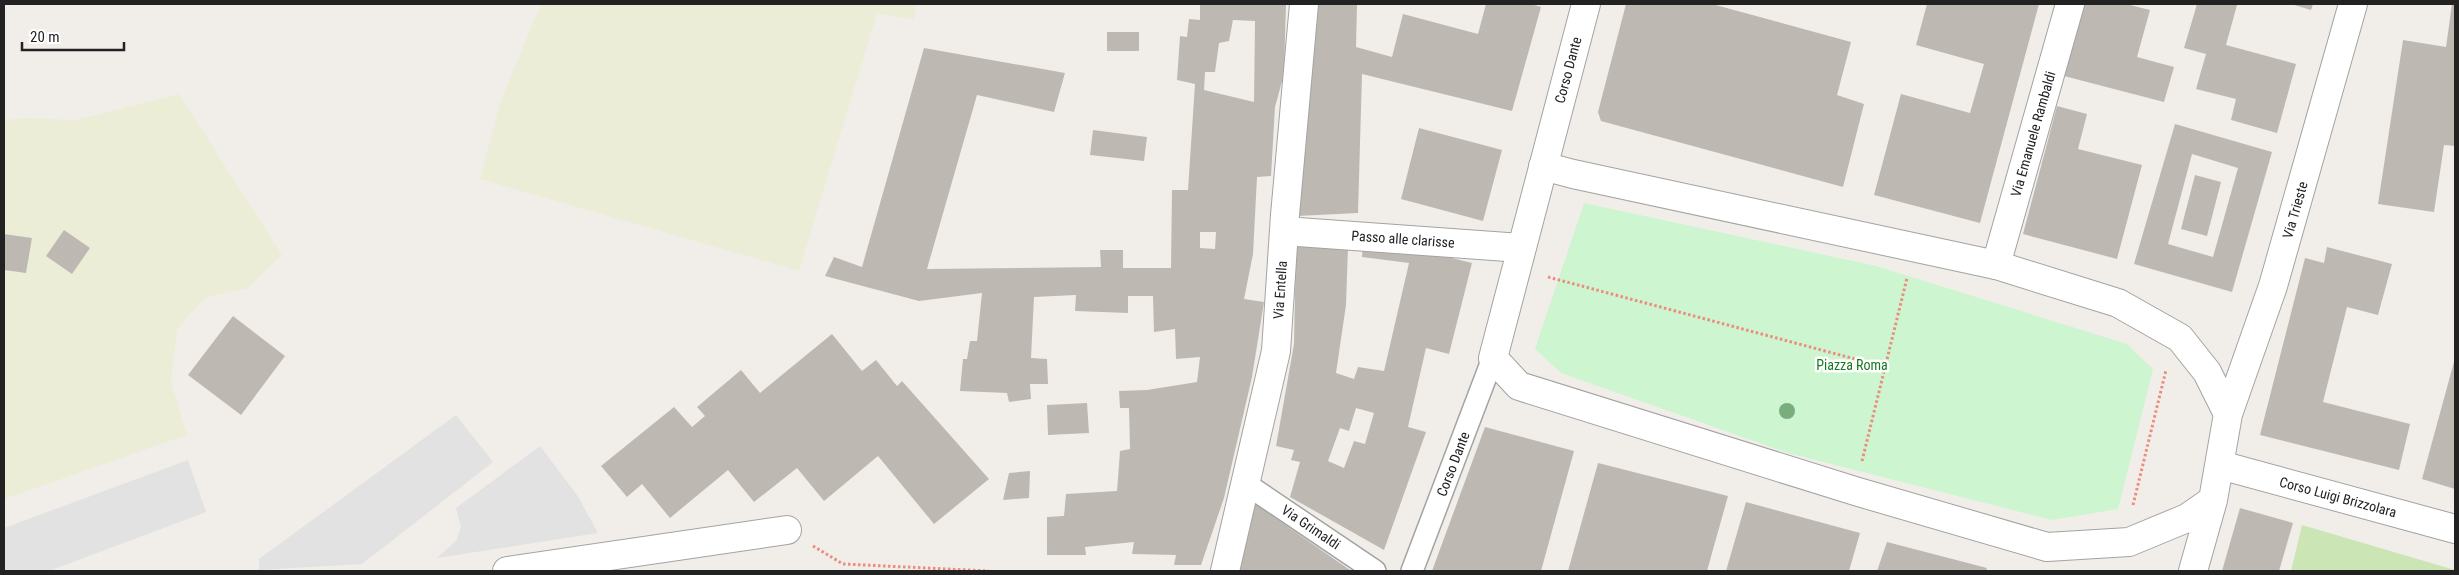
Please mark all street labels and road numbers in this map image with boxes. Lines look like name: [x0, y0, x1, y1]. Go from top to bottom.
street label: Corso Dante: [1551, 35, 1585, 105]
street label: Via Emanuele Rambaldi: [2007, 69, 2059, 199]
street label: Via Trieste: [2279, 179, 2311, 240]
street label: Passo alle clarisse: [1351, 227, 1456, 251]
street label: Via Entella: [1270, 260, 1290, 320]
street label: Corso Dante: [1433, 429, 1473, 499]
street label: Corso Luigi Brizzolara: [2278, 474, 2398, 520]
street label: Via Grimaldi: [1279, 502, 1343, 552]

